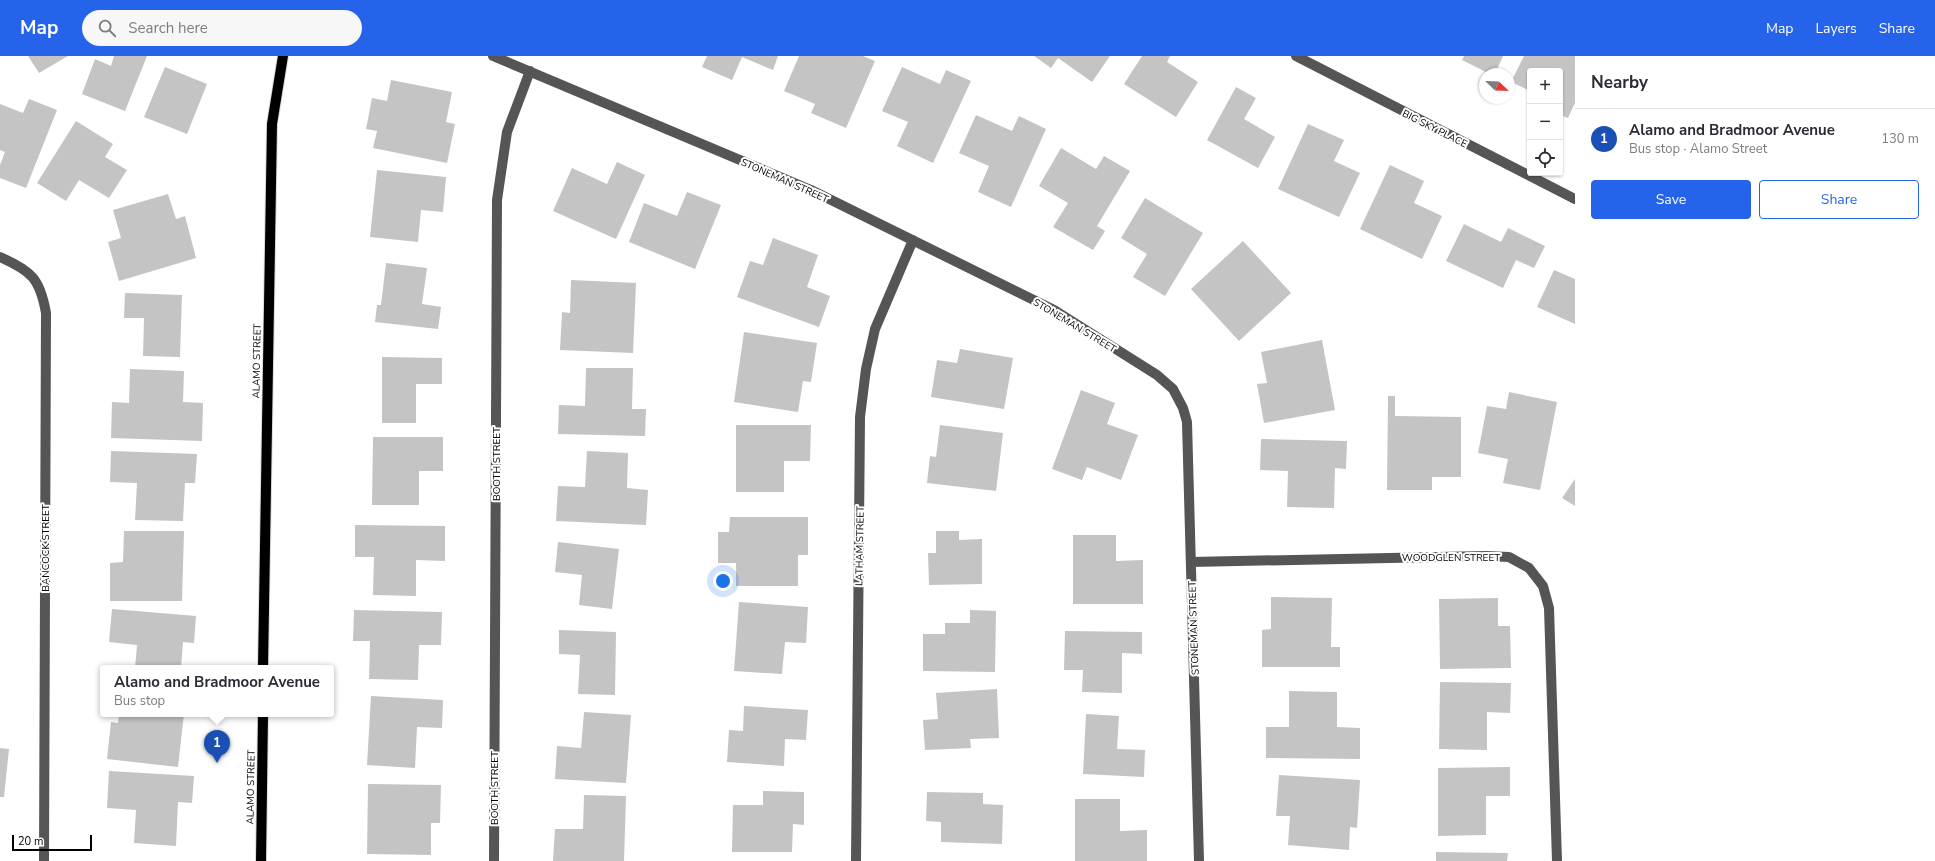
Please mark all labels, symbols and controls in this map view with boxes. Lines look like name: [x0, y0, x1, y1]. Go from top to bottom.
search box: [82, 10, 362, 46]
text: Map: [20, 15, 58, 41]
icon: search: [96, 17, 118, 39]
text: Search here: [128, 18, 208, 38]
text: Map: [1766, 19, 1793, 38]
text: Layers: [1815, 19, 1857, 38]
text: Share: [1879, 19, 1915, 38]
north arrow: [1479, 68, 1515, 104]
map controls: [1527, 68, 1563, 176]
button: +: [1527, 68, 1563, 104]
text: Nearby: [1591, 71, 1648, 94]
button: −: [1527, 104, 1563, 140]
street label: BIG SKY PLACE: [1400, 107, 1470, 151]
text: Alamo and Bradmoor Avenue: [1629, 120, 1835, 140]
text: 1: [1600, 130, 1608, 148]
text: 130 m: [1881, 130, 1919, 148]
button: locate: [1527, 140, 1563, 176]
text: Bus stop · Alamo Street: [1629, 140, 1767, 158]
street label: STONEMAN STREET: [739, 155, 831, 207]
button: Save: [1591, 180, 1751, 219]
button: Share: [1759, 180, 1919, 219]
street label: STONEMAN STREET: [1030, 296, 1119, 356]
street label: ALAMO STREET: [249, 323, 265, 399]
street label: BOOTH STREET: [490, 427, 504, 501]
street label: BANCOCK STREET: [39, 504, 53, 592]
street label: LATHAM STREET: [852, 506, 868, 586]
street label: WOODGLEN STREET: [1402, 551, 1500, 565]
your location: [713, 571, 733, 591]
street label: STONEMAN STREET: [1185, 580, 1203, 675]
popup: [100, 665, 334, 717]
text: Alamo and Bradmoor Avenue: [114, 672, 320, 692]
text: Bus stop: [114, 692, 165, 710]
pin: 1: [204, 730, 230, 763]
street label: ALAMO STREET: [243, 749, 259, 825]
street label: BOOTH STREET: [488, 751, 502, 825]
scale bar: [12, 833, 92, 852]
text: 20 m: [18, 834, 43, 849]

